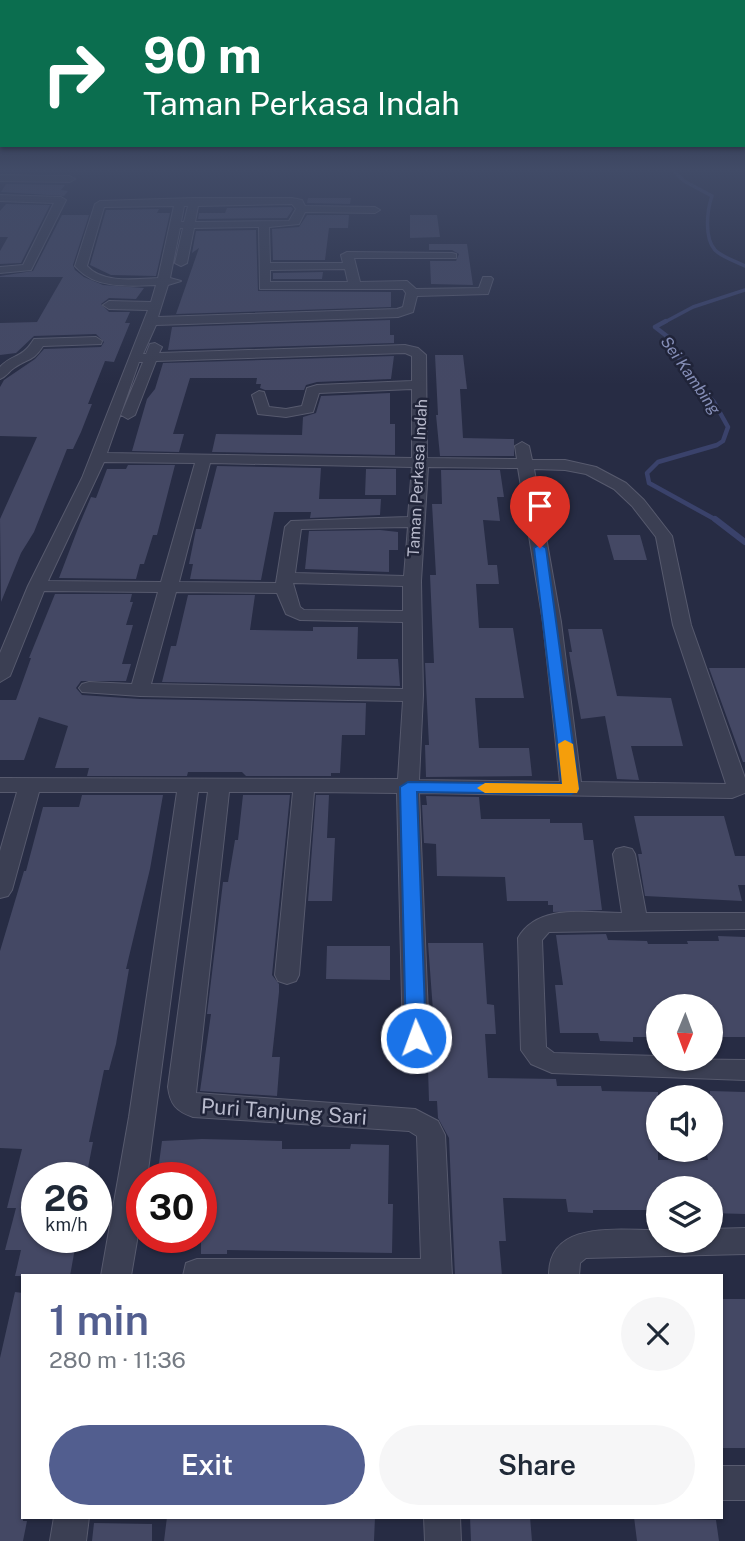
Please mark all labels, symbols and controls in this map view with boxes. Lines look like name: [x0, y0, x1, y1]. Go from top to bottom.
text: 90 m: [143, 26, 262, 84]
icon: right: [28, 28, 119, 119]
text: Taman Perkasa Indah: [143, 85, 460, 122]
water label: Sei Kambing: [657, 333, 725, 418]
street label: Taman Perkasa Indah: [404, 398, 431, 558]
pin: [510, 476, 570, 548]
icon: arrive: [521, 487, 559, 525]
north arrow: [646, 994, 723, 1071]
map controls: [646, 994, 723, 1253]
position arrow: [379, 1001, 453, 1075]
button: sound: [646, 1085, 723, 1162]
street label: Puri Tanjung Sari: [200, 1093, 368, 1130]
speed limit sign: 30: [126, 1162, 217, 1253]
button: layers: [646, 1176, 723, 1253]
text: 26: [44, 1178, 89, 1219]
text: km/h: [45, 1214, 88, 1235]
text: 1 min: [49, 1295, 149, 1344]
button: close: [621, 1297, 695, 1371]
text: 280 m · 11:36: [49, 1346, 186, 1373]
button: Exit: [49, 1425, 365, 1505]
button: Share: [379, 1425, 695, 1505]

